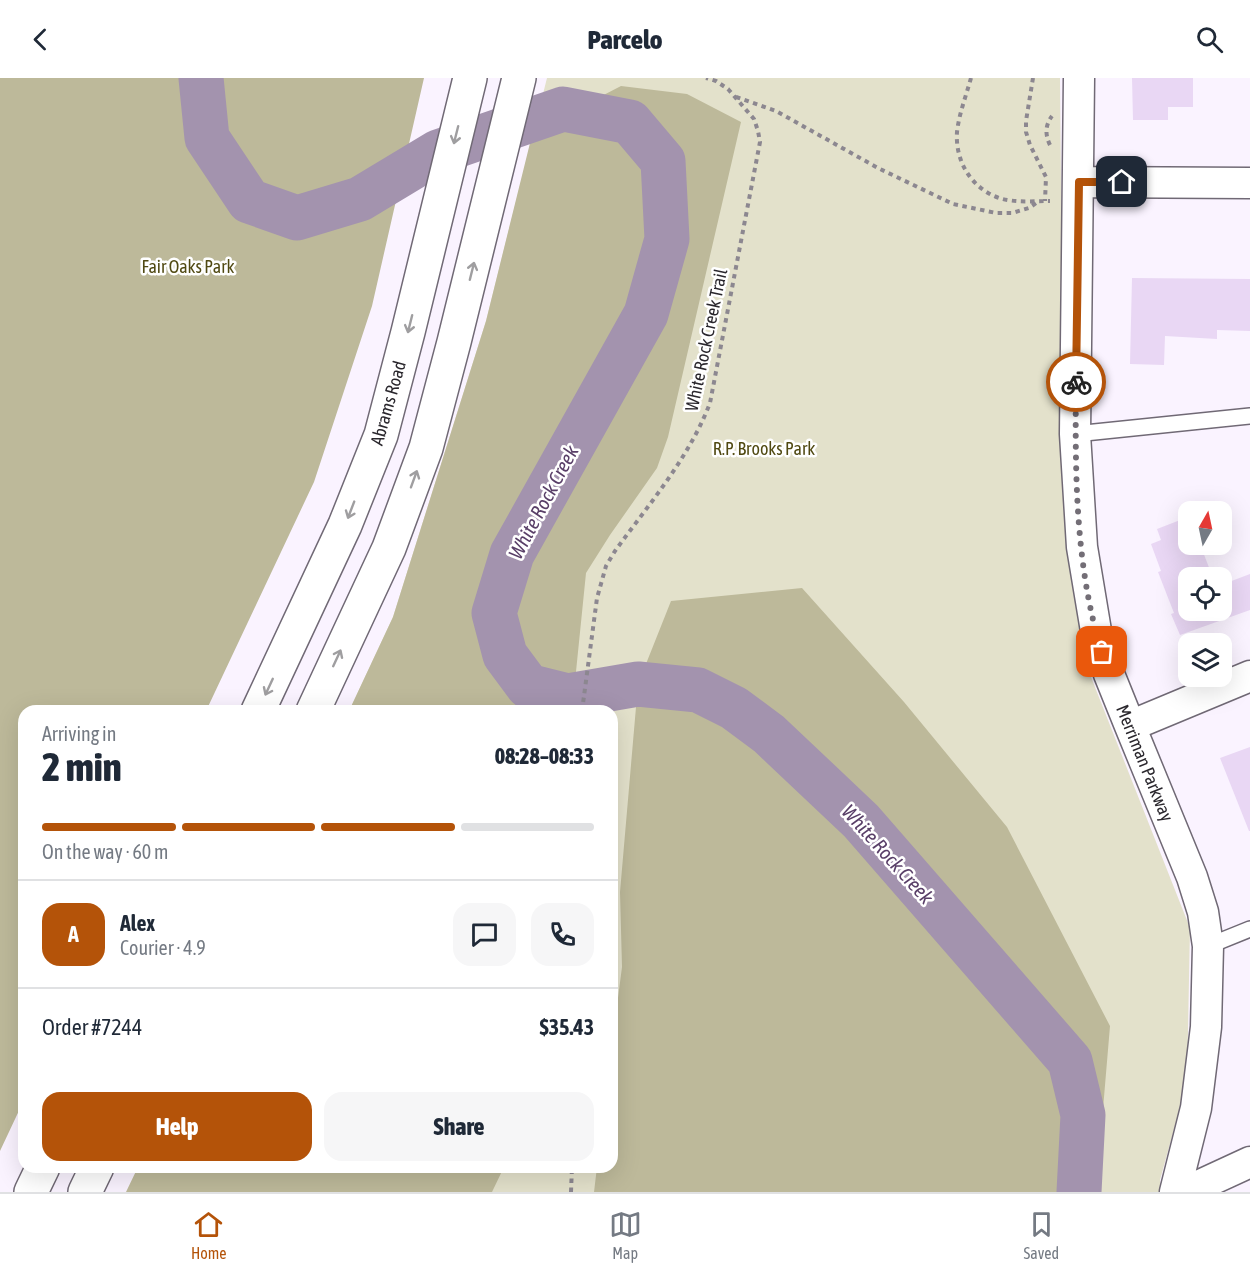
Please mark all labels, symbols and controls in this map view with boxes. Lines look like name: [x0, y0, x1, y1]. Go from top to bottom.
icon: back: [24, 23, 57, 56]
icon: search: [1193, 23, 1226, 56]
text: Parcelo: [587, 24, 663, 55]
one-way arrow: [449, 125, 461, 144]
pin: [1096, 156, 1147, 207]
icon: home: [1105, 165, 1138, 198]
park label: Fair Oaks Park: [142, 256, 235, 277]
one-way arrow: [466, 262, 478, 281]
street label: White Rock Creek Trail: [681, 267, 731, 413]
one-way arrow: [403, 315, 415, 334]
courier: [1046, 352, 1106, 412]
street label: Abrams Road: [366, 358, 410, 448]
icon: bike: [1060, 366, 1093, 399]
park label: R.P. Brooks Park: [713, 438, 815, 459]
water label: White Rock Creek: [503, 441, 583, 563]
one-way arrow: [409, 470, 420, 489]
one-way arrow: [345, 500, 356, 519]
north arrow: [1178, 501, 1232, 555]
map controls: [1178, 501, 1232, 687]
button: locate: [1178, 567, 1232, 621]
pin: [1076, 626, 1127, 677]
button: layers: [1178, 633, 1232, 687]
icon: bag: [1085, 635, 1118, 668]
one-way arrow: [333, 649, 344, 667]
one-way arrow: [263, 677, 275, 695]
street label: Merriman Parkway: [1112, 702, 1178, 824]
text: Arriving in: [42, 722, 116, 745]
text: 08:28–08:33: [495, 743, 594, 769]
text: 2 min: [42, 745, 122, 789]
water label: White Rock Creek: [838, 800, 939, 908]
text: On the way · 60 m: [42, 840, 168, 863]
button: chat: [453, 903, 516, 966]
button: phone: [531, 903, 594, 966]
text: Alex: [120, 910, 155, 936]
text: A: [68, 921, 79, 947]
text: Courier · 4.9: [120, 936, 206, 959]
text: Order #7244: [42, 1014, 142, 1040]
text: $35.43: [539, 1014, 594, 1040]
button: Help: [42, 1092, 312, 1161]
button: Share: [324, 1092, 594, 1161]
tab: Home: [191, 1208, 227, 1262]
tab: Map: [609, 1208, 642, 1262]
tab: Saved: [1024, 1208, 1059, 1262]

